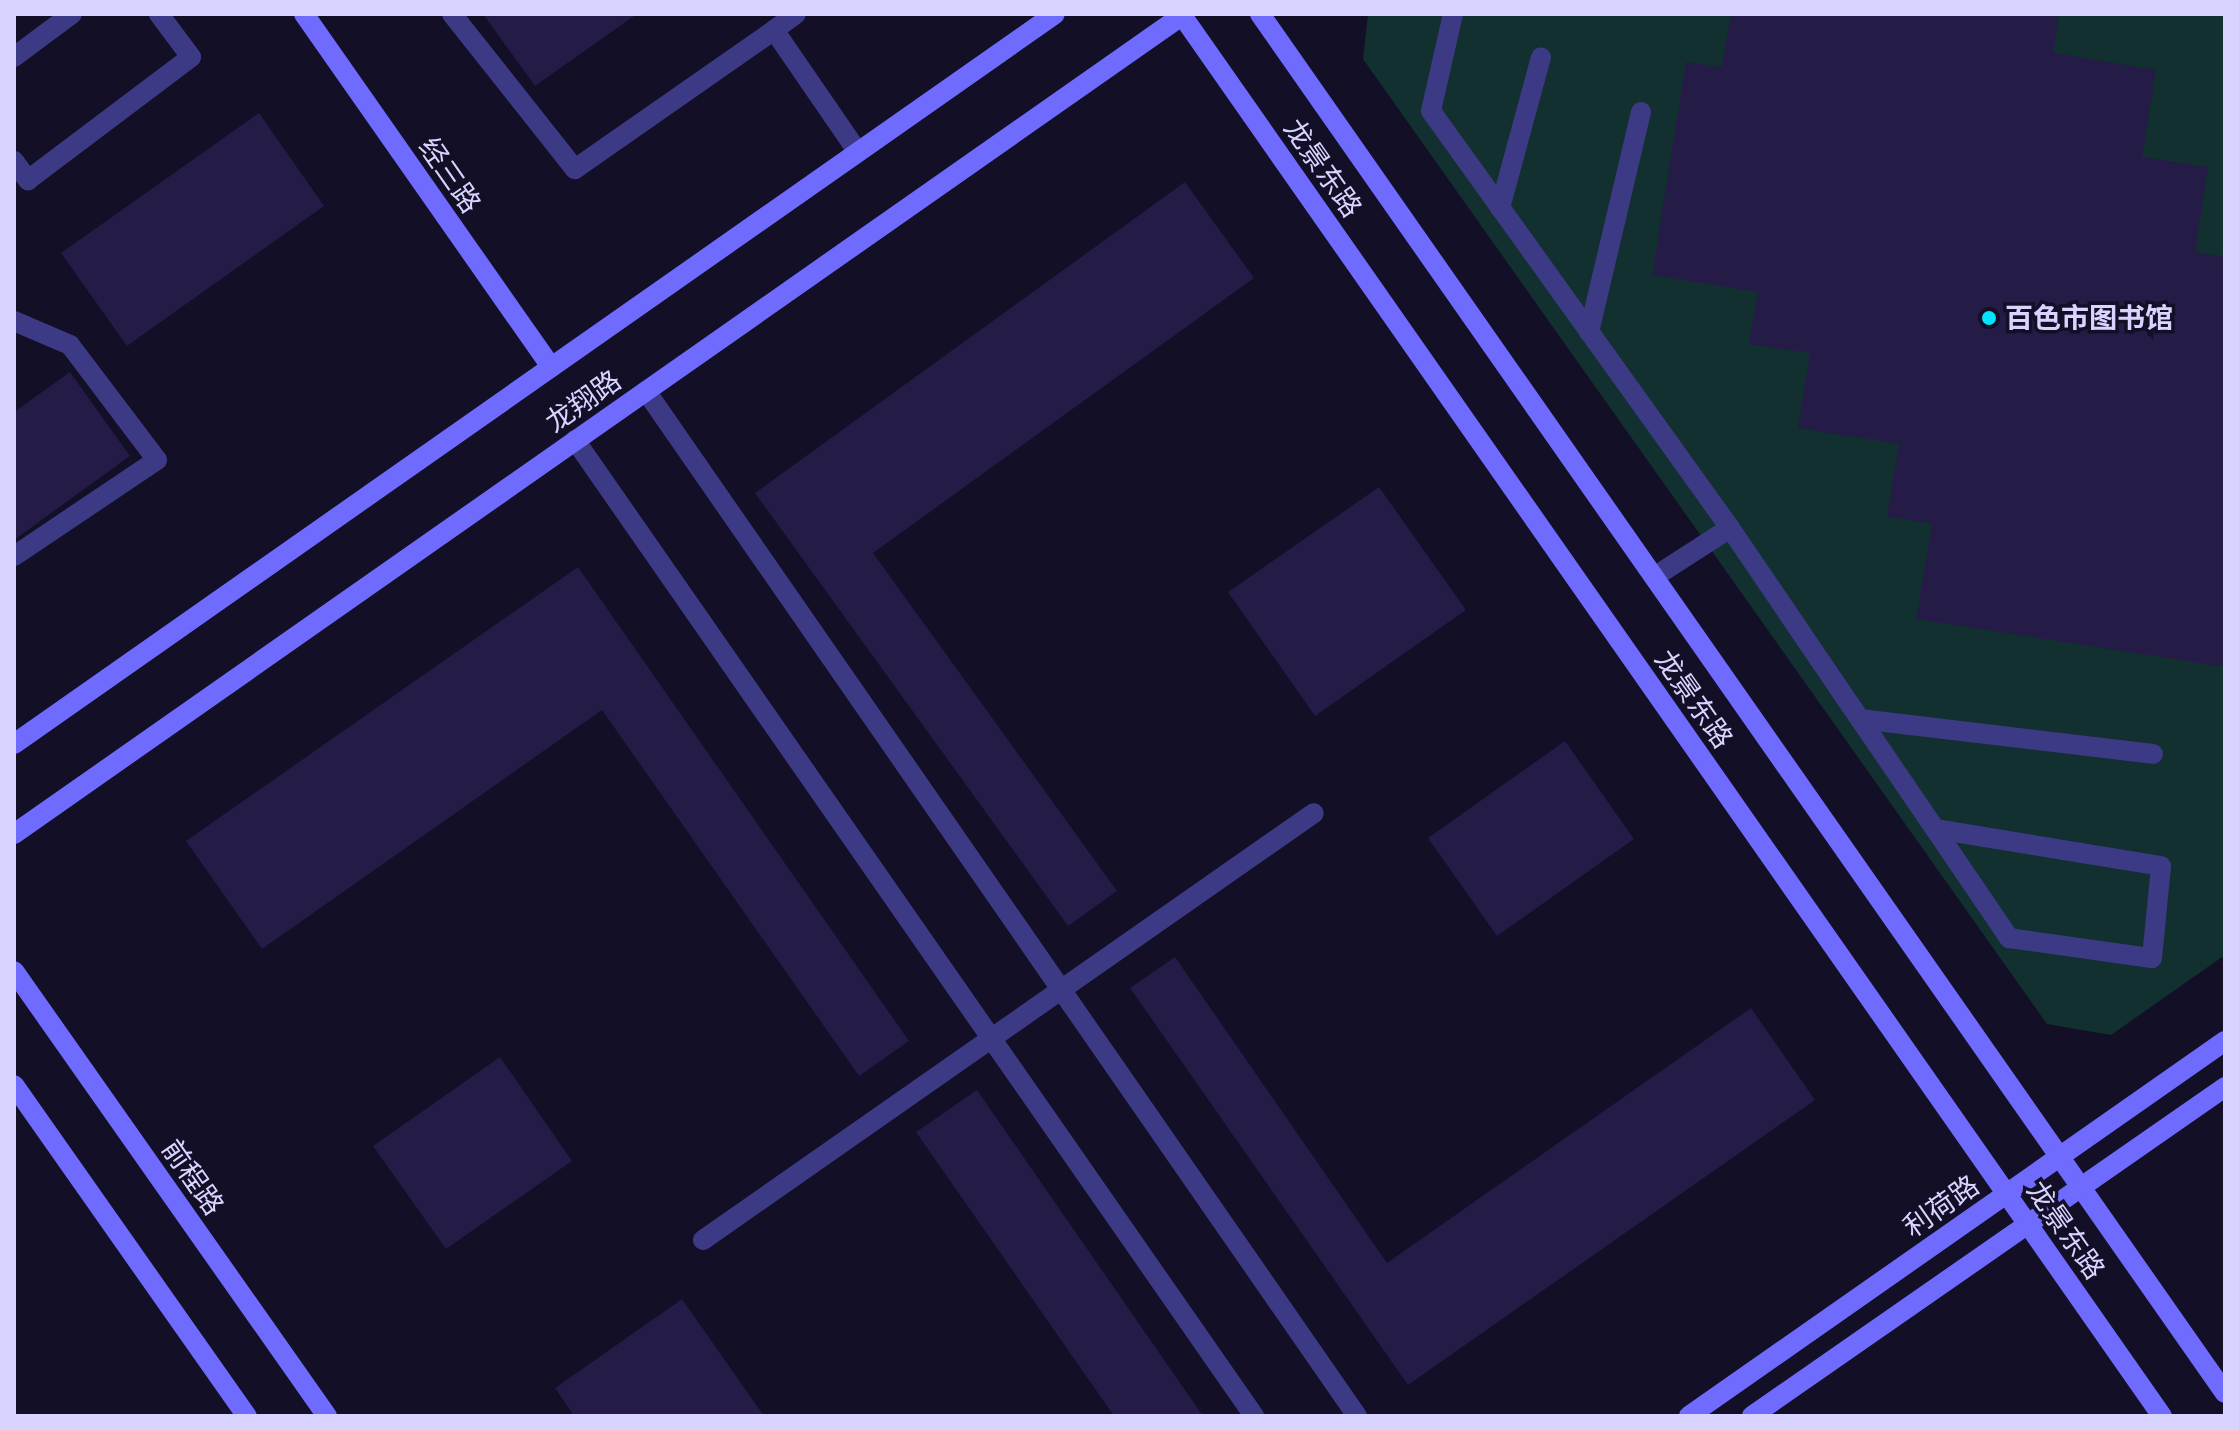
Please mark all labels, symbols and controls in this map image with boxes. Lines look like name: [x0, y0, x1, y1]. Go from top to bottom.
street label: 龙景东路: [1277, 112, 1369, 224]
street label: 经三路: [412, 131, 488, 219]
place label: 百色市图书馆: [2005, 301, 2173, 335]
marker: 百色市图书馆: [1980, 309, 1998, 327]
street label: 龙翔路: [539, 363, 627, 439]
street label: 龙景东路: [1648, 643, 1740, 755]
street label: 前程路: [155, 1133, 231, 1221]
street label: 利荷路: [1897, 1168, 1985, 1244]
street label: 龙景东路: [2020, 1174, 2112, 1286]

